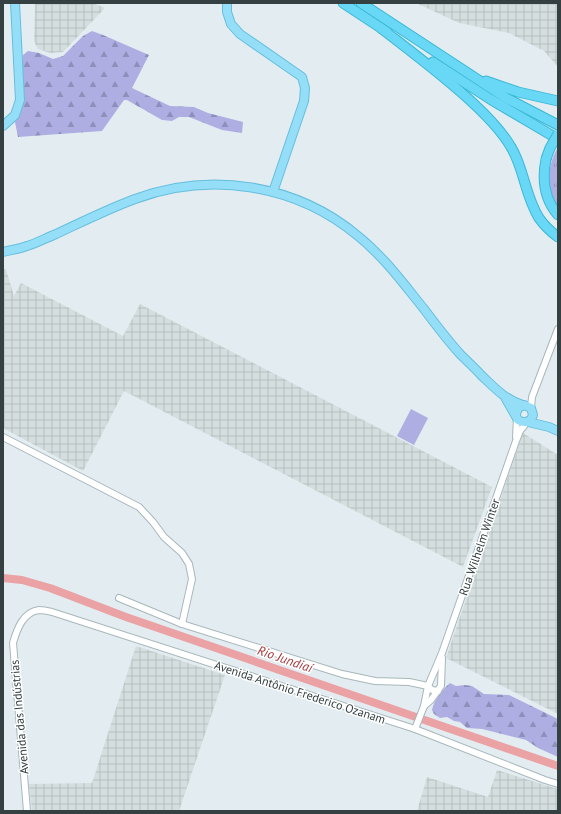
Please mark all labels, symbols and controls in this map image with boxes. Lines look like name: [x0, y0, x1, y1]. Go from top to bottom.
street label: Rua Wilhelm Winter: [455, 496, 503, 598]
water label: Rio Jundiaí: [255, 642, 316, 677]
street label: Avenida Antônio Frederico Ozanam: [212, 657, 388, 727]
street label: Avenida das Indústrias: [7, 659, 31, 775]

